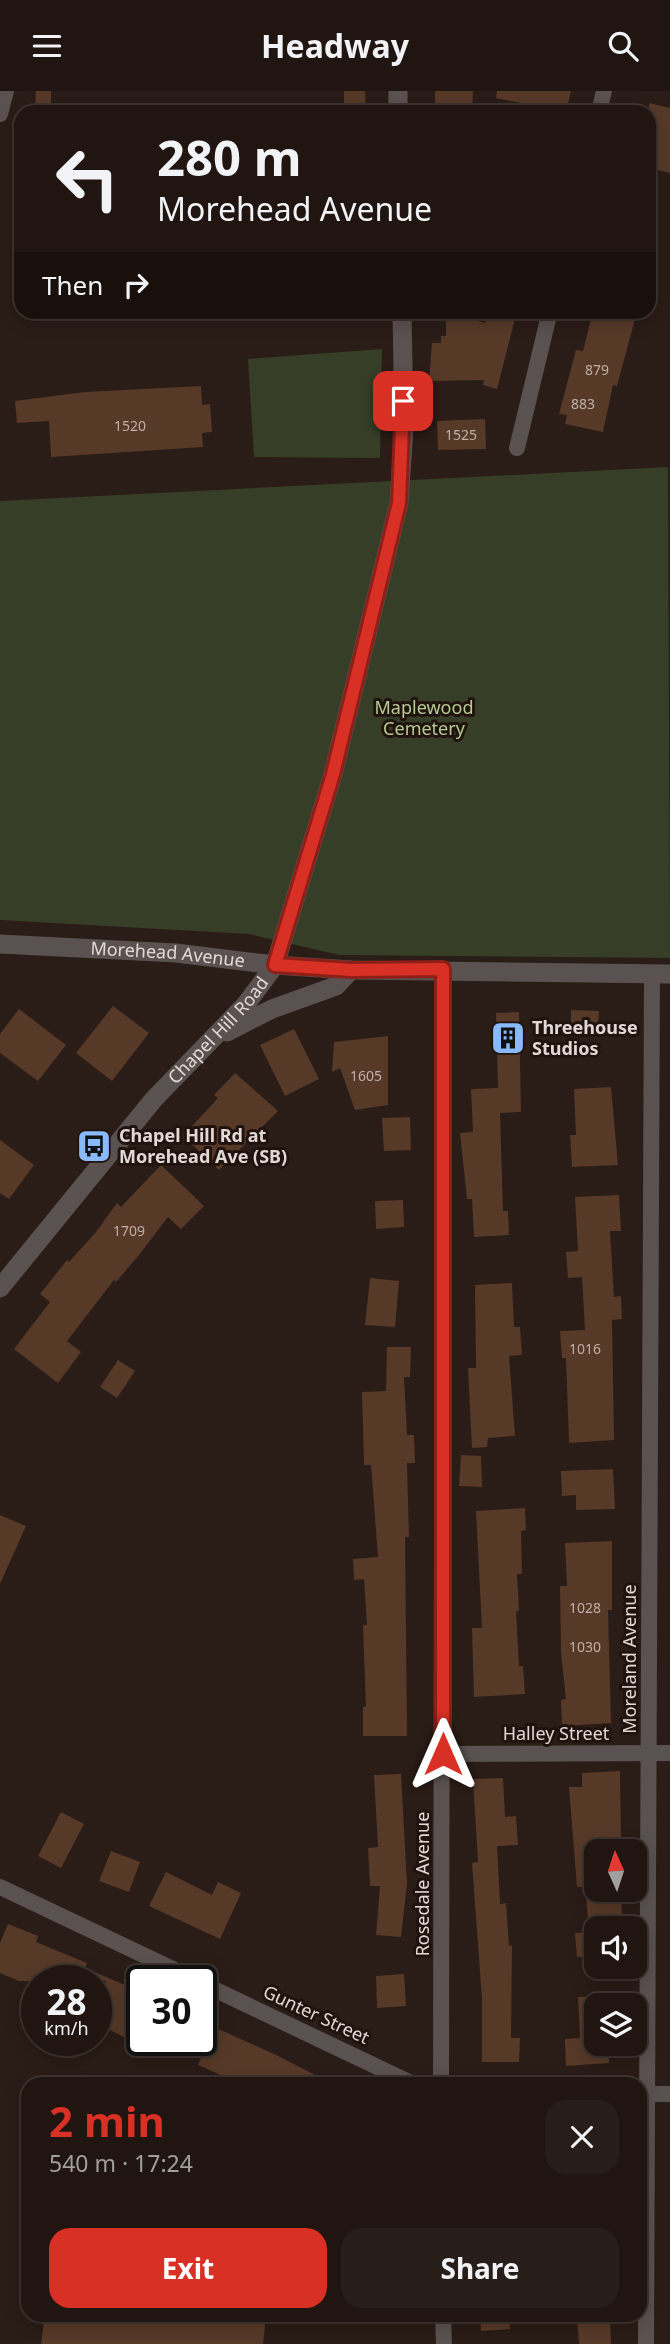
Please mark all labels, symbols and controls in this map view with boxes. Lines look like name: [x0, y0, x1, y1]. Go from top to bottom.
text: Headway: [261, 24, 409, 67]
icon: menu: [28, 27, 66, 65]
icon: search: [604, 27, 642, 65]
text: 280 m: [157, 124, 302, 190]
icon: left: [42, 133, 133, 224]
text: Morehead Avenue: [157, 187, 432, 230]
icon: right: [117, 266, 155, 304]
text: Then: [42, 267, 103, 303]
house number: 879: [585, 360, 609, 379]
pin: [373, 371, 433, 431]
icon: arrive: [384, 382, 422, 420]
house number: 883: [571, 394, 595, 413]
house number: 1520: [114, 416, 146, 435]
house number: 1525: [445, 425, 477, 444]
park label: Maplewood Cemetery: [375, 695, 473, 740]
street label: Morehead Avenue: [90, 936, 246, 972]
street label: Chapel Hill Road: [162, 971, 273, 1089]
place label: Threehouse Studios: [532, 1015, 638, 1060]
building icon: Threehouse Studios: [489, 1019, 527, 1057]
house number: 1605: [350, 1066, 382, 1085]
place label: Chapel Hill Rd at Morehead Ave (SB): [119, 1123, 287, 1168]
bus stop icon: Chapel Hill Rd at Morehead Ave (SB): [75, 1127, 113, 1165]
house number: 1709: [113, 1221, 145, 1240]
house number: 1016: [569, 1339, 601, 1358]
street label: Moreland Avenue: [617, 1584, 641, 1734]
house number: 1028: [569, 1598, 601, 1617]
house number: 1030: [569, 1637, 601, 1656]
position arrow: [406, 1717, 480, 1791]
street label: Halley Street: [503, 1721, 610, 1745]
street label: Rosedale Avenue: [410, 1812, 434, 1956]
north arrow: [584, 1839, 648, 1902]
map controls: [584, 1839, 647, 2056]
button: sound: [584, 1916, 647, 1979]
speed limit sign: 30: [126, 1965, 217, 2056]
text: 28: [46, 1978, 87, 2025]
street label: Gunter Street: [260, 1979, 374, 2049]
button: layers: [584, 1993, 647, 2056]
text: km/h: [44, 2016, 89, 2040]
text: 2 min: [49, 2092, 165, 2149]
button: close: [545, 2100, 619, 2174]
text: 540 m · 17:24: [49, 2147, 193, 2179]
button: Exit: [49, 2228, 327, 2308]
button: Share: [341, 2228, 619, 2308]

